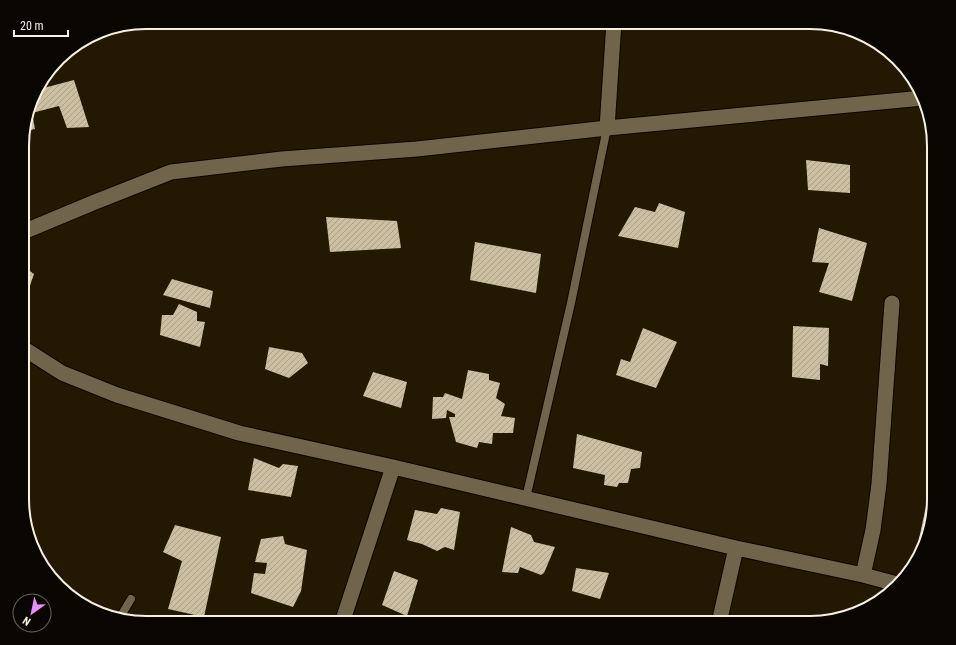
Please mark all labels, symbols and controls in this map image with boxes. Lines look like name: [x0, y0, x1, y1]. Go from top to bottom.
scale bar: [14, 12, 68, 38]
text: 20 m: [20, 19, 44, 33]
north arrow: [12, 593, 52, 633]
text: N: [20, 614, 33, 628]

